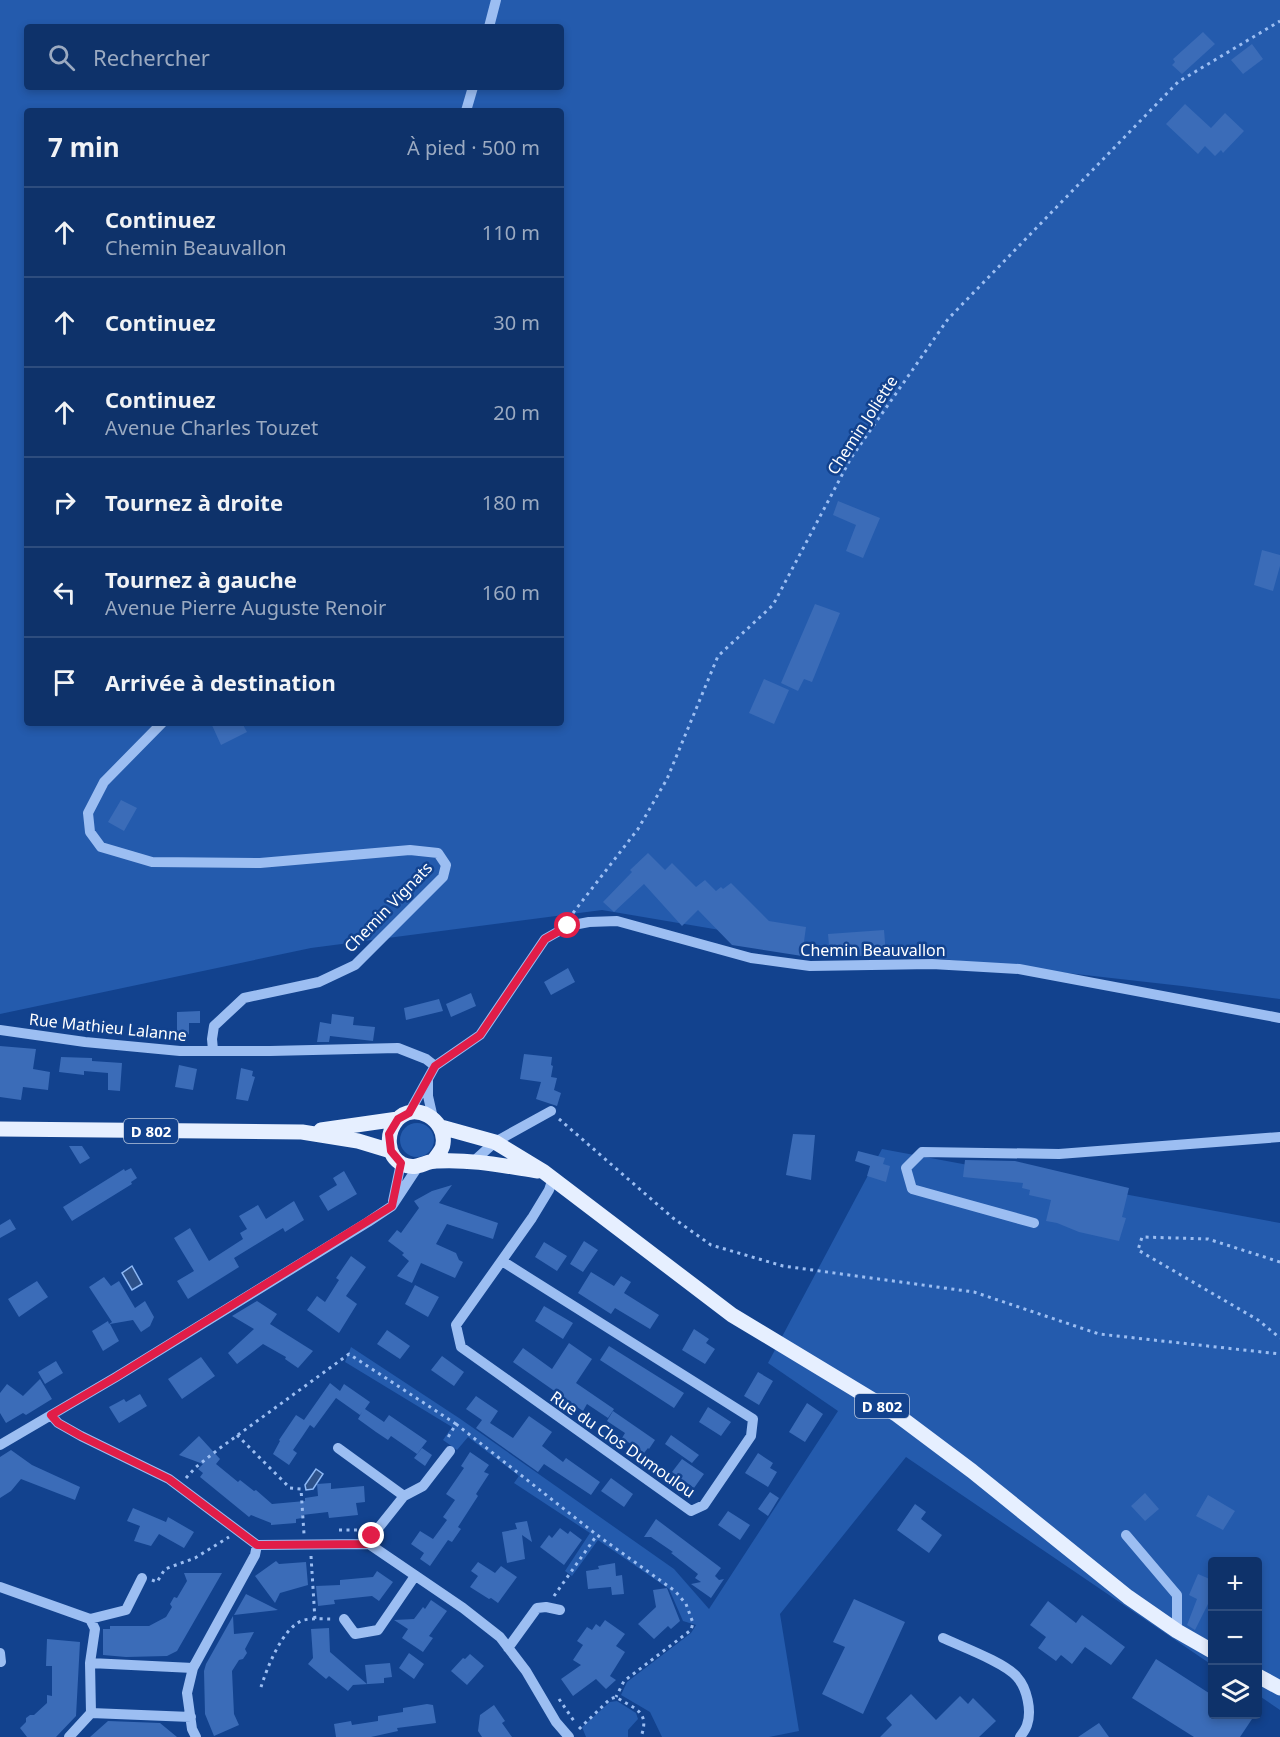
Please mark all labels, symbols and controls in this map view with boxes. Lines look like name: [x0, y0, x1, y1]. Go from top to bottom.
search box: [24, 24, 564, 90]
icon: search: [45, 41, 78, 74]
text: Rechercher: [93, 42, 210, 72]
text: 7 min: [48, 129, 120, 165]
text: À pied · 500 m: [407, 134, 540, 161]
text: Continuez: [105, 204, 216, 234]
icon: ahead: [48, 216, 81, 249]
text: 110 m: [482, 219, 540, 246]
text: Chemin Beauvallon: [105, 234, 287, 261]
icon: ahead: [48, 306, 81, 339]
text: Continuez: [105, 307, 216, 337]
text: 30 m: [493, 309, 540, 336]
street label: Chemin Joliette: [822, 371, 902, 479]
text: Continuez: [105, 384, 216, 414]
icon: ahead: [48, 396, 81, 429]
text: 20 m: [493, 399, 540, 426]
text: Avenue Charles Touzet: [105, 414, 318, 441]
icon: right: [48, 486, 81, 519]
text: Tournez à droite: [105, 487, 283, 517]
text: 180 m: [482, 489, 540, 516]
text: Tournez à gauche: [105, 564, 297, 594]
icon: left: [48, 576, 81, 609]
text: 160 m: [482, 579, 540, 606]
text: Avenue Pierre Auguste Renoir: [105, 594, 386, 621]
icon: arrive: [48, 666, 81, 699]
text: Arrivée à destination: [105, 667, 336, 697]
street label: Chemin Vignats: [339, 857, 437, 957]
route start: [554, 912, 580, 938]
street label: Chemin Beauvallon: [800, 939, 946, 961]
street label: Rue Mathieu Lalanne: [28, 1008, 188, 1046]
road number: D 802: [124, 1119, 178, 1143]
street label: Rue du Clos Dumoulou: [546, 1386, 700, 1502]
road number: D 802: [855, 1394, 909, 1418]
route end: [358, 1522, 384, 1548]
map controls: [1208, 1557, 1262, 1719]
button: +: [1208, 1557, 1262, 1611]
button: −: [1208, 1611, 1262, 1665]
button: layers: [1208, 1665, 1262, 1719]

